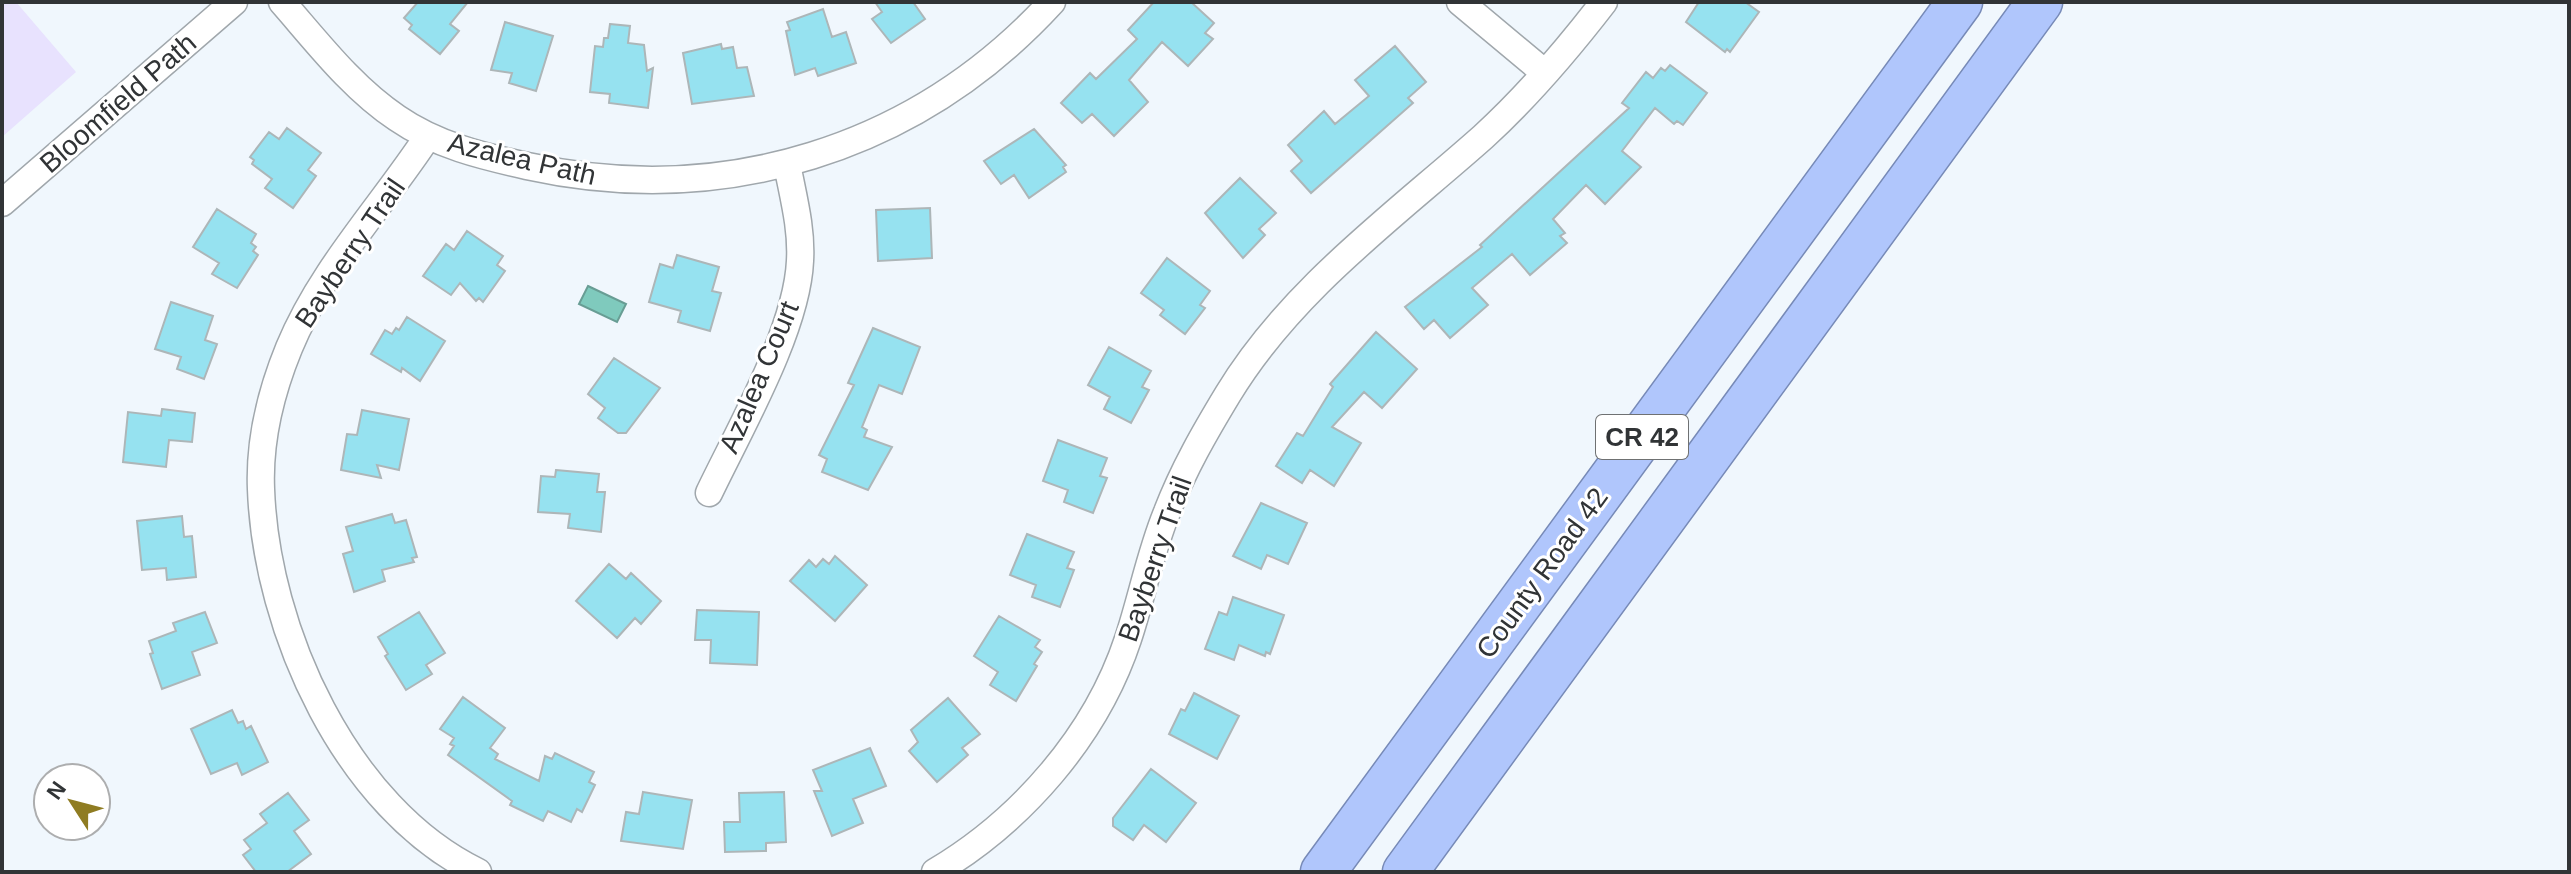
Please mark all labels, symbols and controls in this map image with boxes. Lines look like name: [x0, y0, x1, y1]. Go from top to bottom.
street label: Bloomfield Path: [34, 27, 202, 179]
street label: Azalea Path: [445, 127, 599, 191]
street label: Bayberry Trail: [289, 173, 411, 333]
street label: Azalea Court: [713, 296, 805, 458]
road number: CR 42: [1596, 415, 1688, 459]
street label: Bayberry Trail: [1112, 472, 1198, 646]
street label: County Road 42: [1470, 482, 1614, 664]
north arrow: [32, 762, 112, 842]
text: N: [41, 777, 71, 804]

